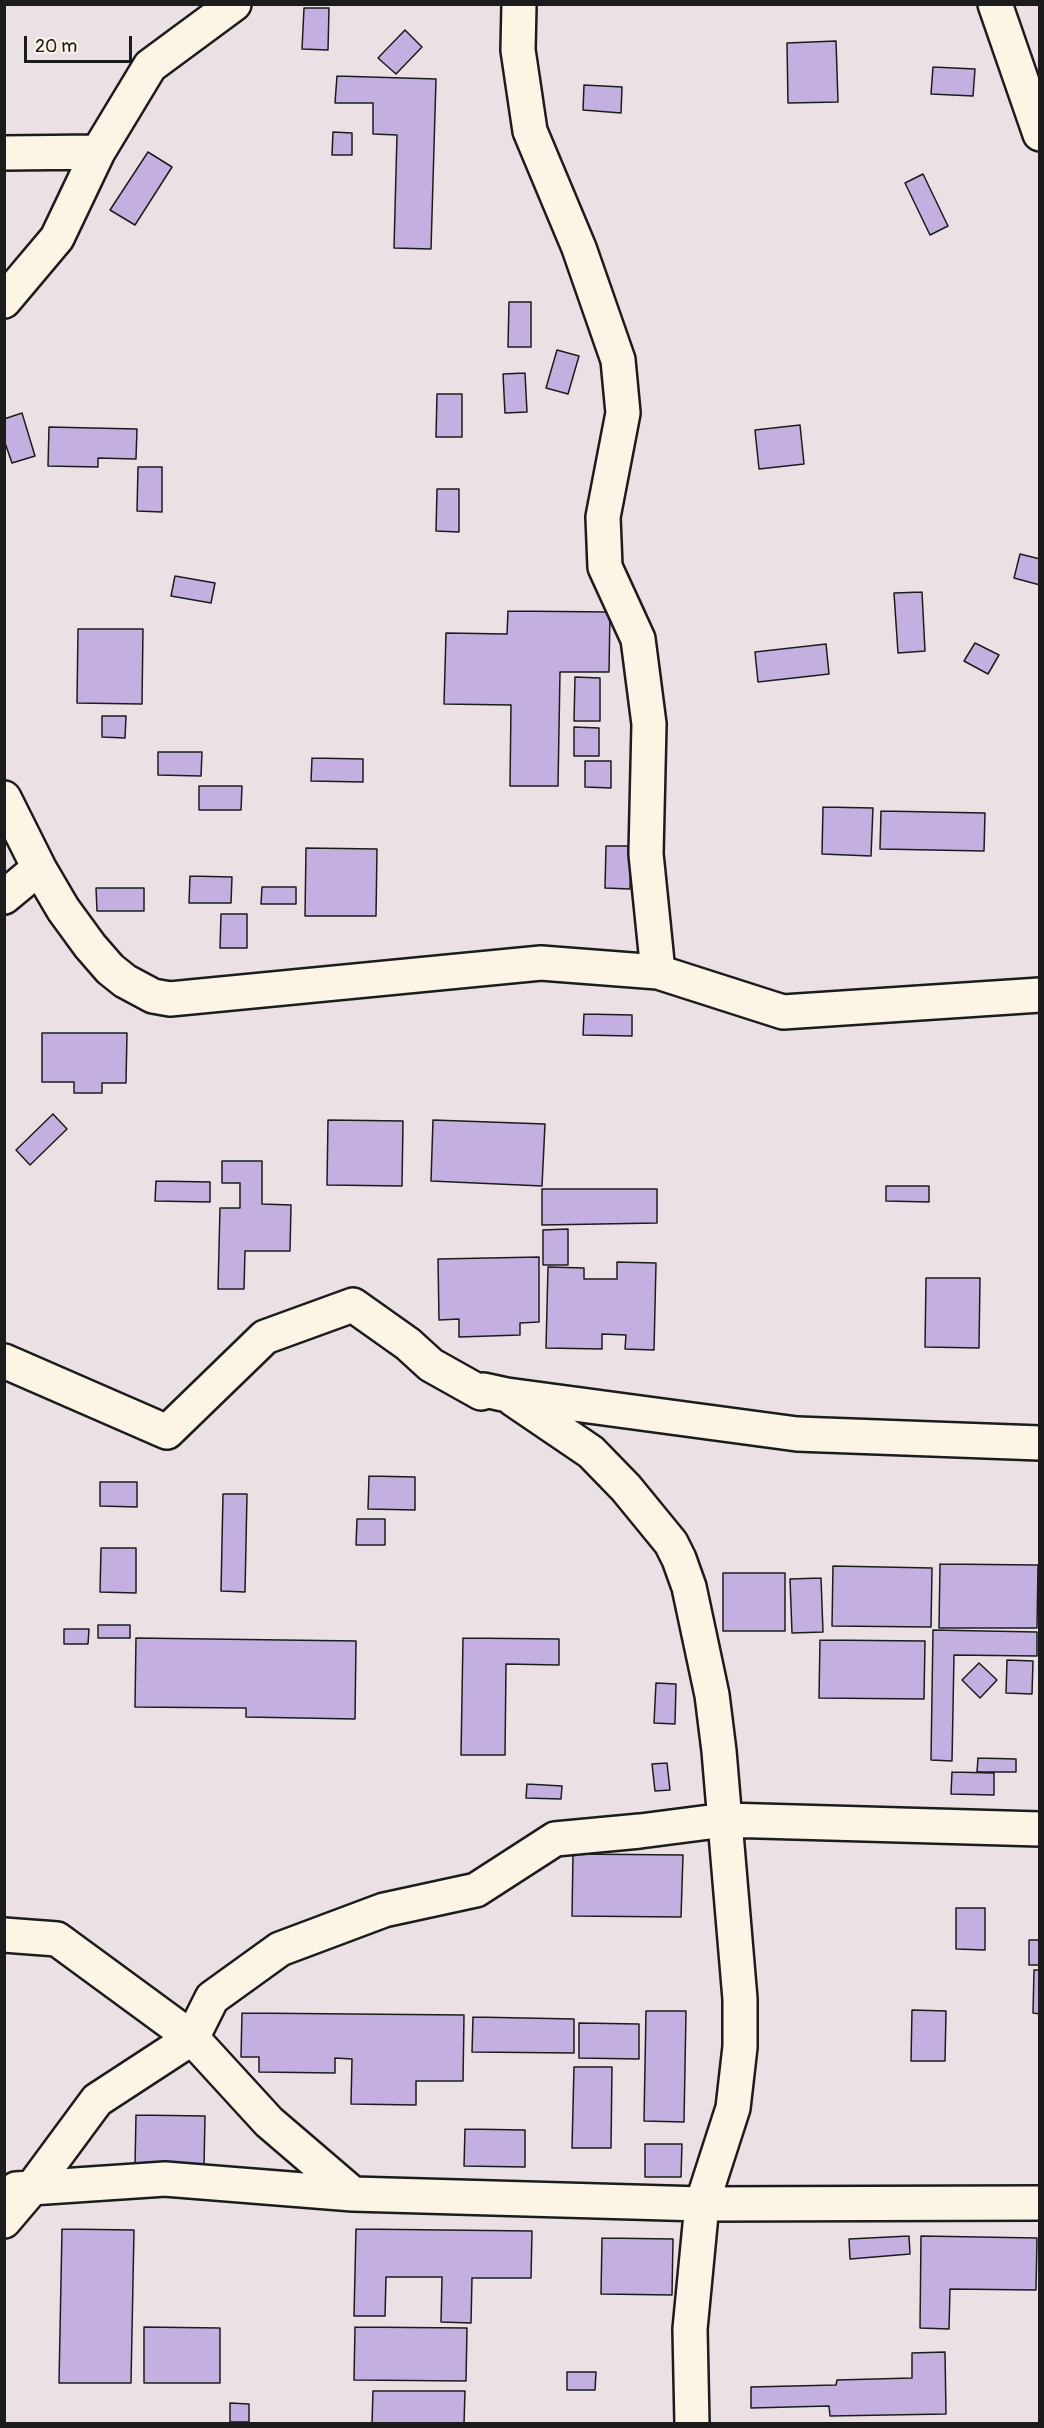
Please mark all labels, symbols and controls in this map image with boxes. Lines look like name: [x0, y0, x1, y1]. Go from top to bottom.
scale bar: [27, 24, 135, 62]
text: 20 m: [35, 35, 77, 58]

